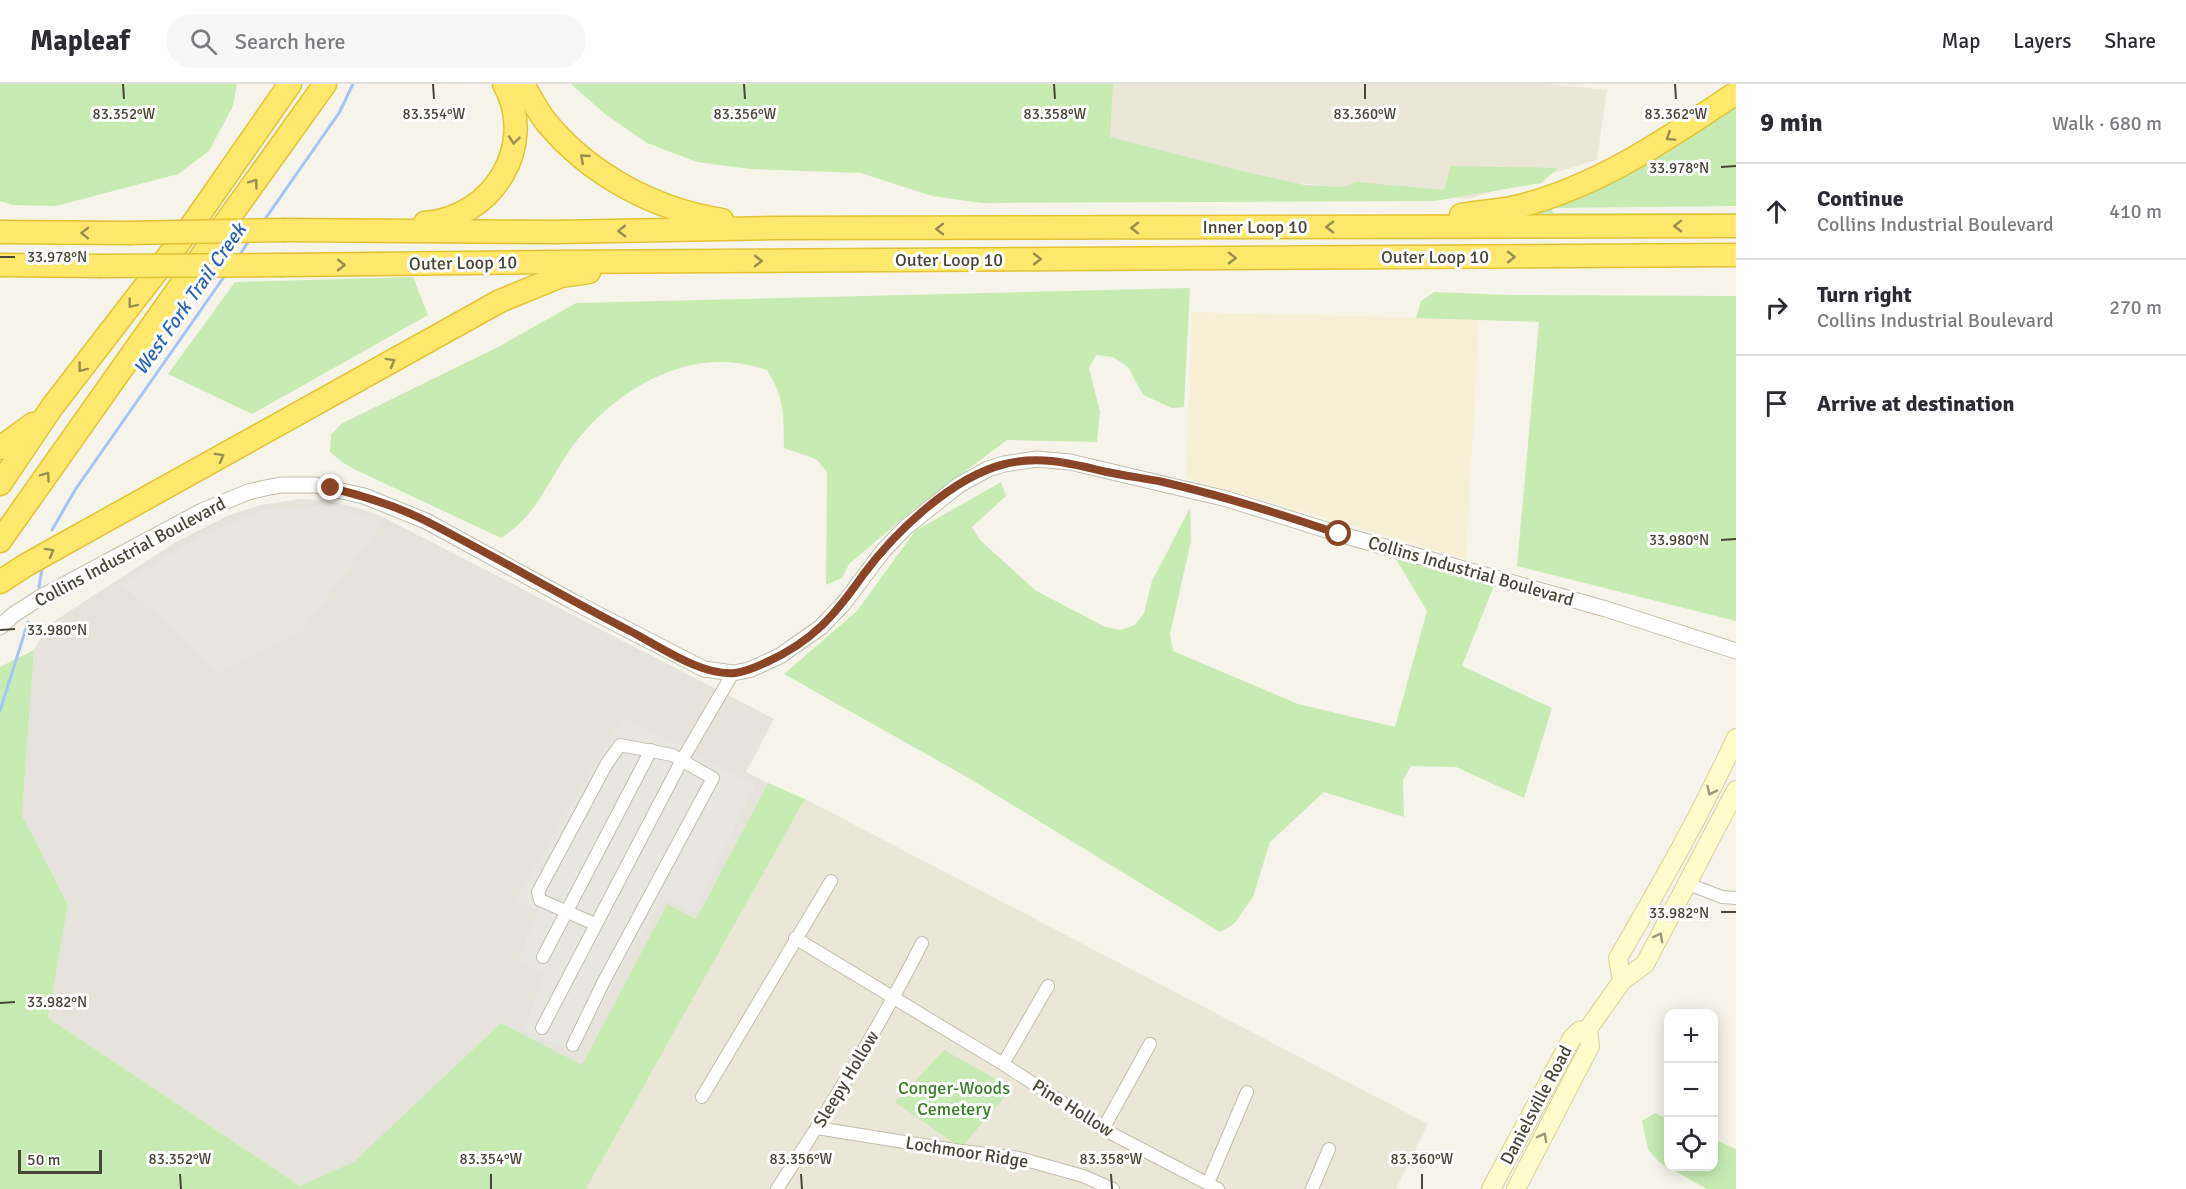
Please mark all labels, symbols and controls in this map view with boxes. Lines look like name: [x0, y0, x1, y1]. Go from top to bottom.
search box: [166, 14, 586, 68]
text: Mapleaf: [30, 24, 130, 58]
icon: search: [187, 25, 220, 58]
text: Search here: [235, 28, 346, 55]
text: Map: [1942, 28, 1980, 54]
text: Layers: [2013, 28, 2071, 54]
text: Share: [2104, 28, 2156, 54]
text: 83.352°W: [93, 105, 156, 123]
text: 83.354°W: [403, 105, 466, 123]
text: 83.356°W: [714, 105, 777, 123]
text: 83.358°W: [1024, 105, 1087, 123]
text: 83.360°W: [1334, 105, 1397, 123]
text: 83.362°W: [1645, 105, 1708, 123]
text: 9 min: [1760, 107, 1823, 139]
text: Walk · 680 m: [2052, 111, 2162, 136]
one-way arrow: [1666, 130, 1676, 142]
one-way arrow: [508, 136, 521, 145]
one-way arrow: [580, 154, 591, 165]
text: 33.978°N: [1649, 159, 1709, 177]
one-way arrow: [246, 179, 257, 190]
text: Continue: [1817, 185, 1904, 212]
icon: ahead: [1760, 195, 1793, 228]
text: 410 m: [2109, 199, 2162, 224]
text: Collins Industrial Boulevard: [1817, 212, 2054, 237]
street label: Inner Loop 10: [1202, 216, 1308, 238]
water label: West Fork Trail Creek: [128, 217, 253, 380]
one-way arrow: [1673, 220, 1682, 232]
one-way arrow: [1326, 221, 1335, 233]
one-way arrow: [1131, 222, 1140, 234]
one-way arrow: [936, 223, 945, 235]
one-way arrow: [617, 225, 626, 238]
one-way arrow: [81, 226, 90, 239]
street label: Outer Loop 10: [1381, 246, 1489, 268]
text: 33.978°N: [27, 248, 87, 266]
street label: Outer Loop 10: [895, 249, 1003, 271]
street label: Outer Loop 10: [409, 251, 517, 275]
one-way arrow: [1506, 251, 1515, 263]
one-way arrow: [1227, 252, 1236, 264]
one-way arrow: [1032, 253, 1041, 265]
one-way arrow: [753, 255, 762, 267]
one-way arrow: [337, 259, 346, 271]
text: Turn right: [1817, 281, 1912, 308]
icon: right: [1760, 291, 1793, 324]
text: 270 m: [2109, 295, 2162, 320]
one-way arrow: [128, 298, 139, 309]
text: Collins Industrial Boulevard: [1817, 308, 2054, 333]
one-way arrow: [384, 358, 395, 369]
one-way arrow: [78, 362, 89, 373]
icon: arrive: [1760, 387, 1793, 420]
text: Arrive at destination: [1817, 390, 2014, 417]
one-way arrow: [214, 453, 224, 464]
one-way arrow: [39, 472, 50, 483]
route end: [317, 474, 343, 500]
street label: Collins Industrial Boulevard: [31, 492, 229, 612]
route start: [1325, 520, 1351, 546]
street label: Collins Industrial Boulevard: [1366, 531, 1576, 611]
text: 33.980°N: [1649, 531, 1709, 549]
one-way arrow: [44, 548, 54, 559]
text: 33.980°N: [27, 621, 87, 639]
one-way arrow: [1707, 785, 1719, 796]
text: 33.982°N: [1649, 904, 1709, 922]
one-way arrow: [1652, 933, 1663, 943]
text: 33.982°N: [27, 993, 87, 1011]
map controls: [1664, 1009, 1718, 1171]
button: +: [1664, 1009, 1718, 1063]
street label: Sleepy Hollow: [809, 1027, 883, 1131]
street label: Danielsville Road: [1495, 1042, 1577, 1168]
button: −: [1664, 1063, 1718, 1117]
street label: Pine Hollow: [1028, 1074, 1118, 1142]
park label: Conger-Woods Cemetery: [898, 1077, 1010, 1120]
button: locate: [1664, 1117, 1718, 1171]
street label: Lochmoor Ridge: [904, 1131, 1030, 1173]
one-way arrow: [1536, 1133, 1547, 1143]
scale bar: [18, 1147, 102, 1174]
text: 50 m: [27, 1150, 61, 1170]
text: 83.352°W: [149, 1150, 212, 1168]
text: 83.354°W: [460, 1150, 523, 1168]
text: 83.356°W: [770, 1150, 833, 1168]
text: 83.358°W: [1080, 1150, 1143, 1168]
text: 83.360°W: [1391, 1150, 1454, 1168]

